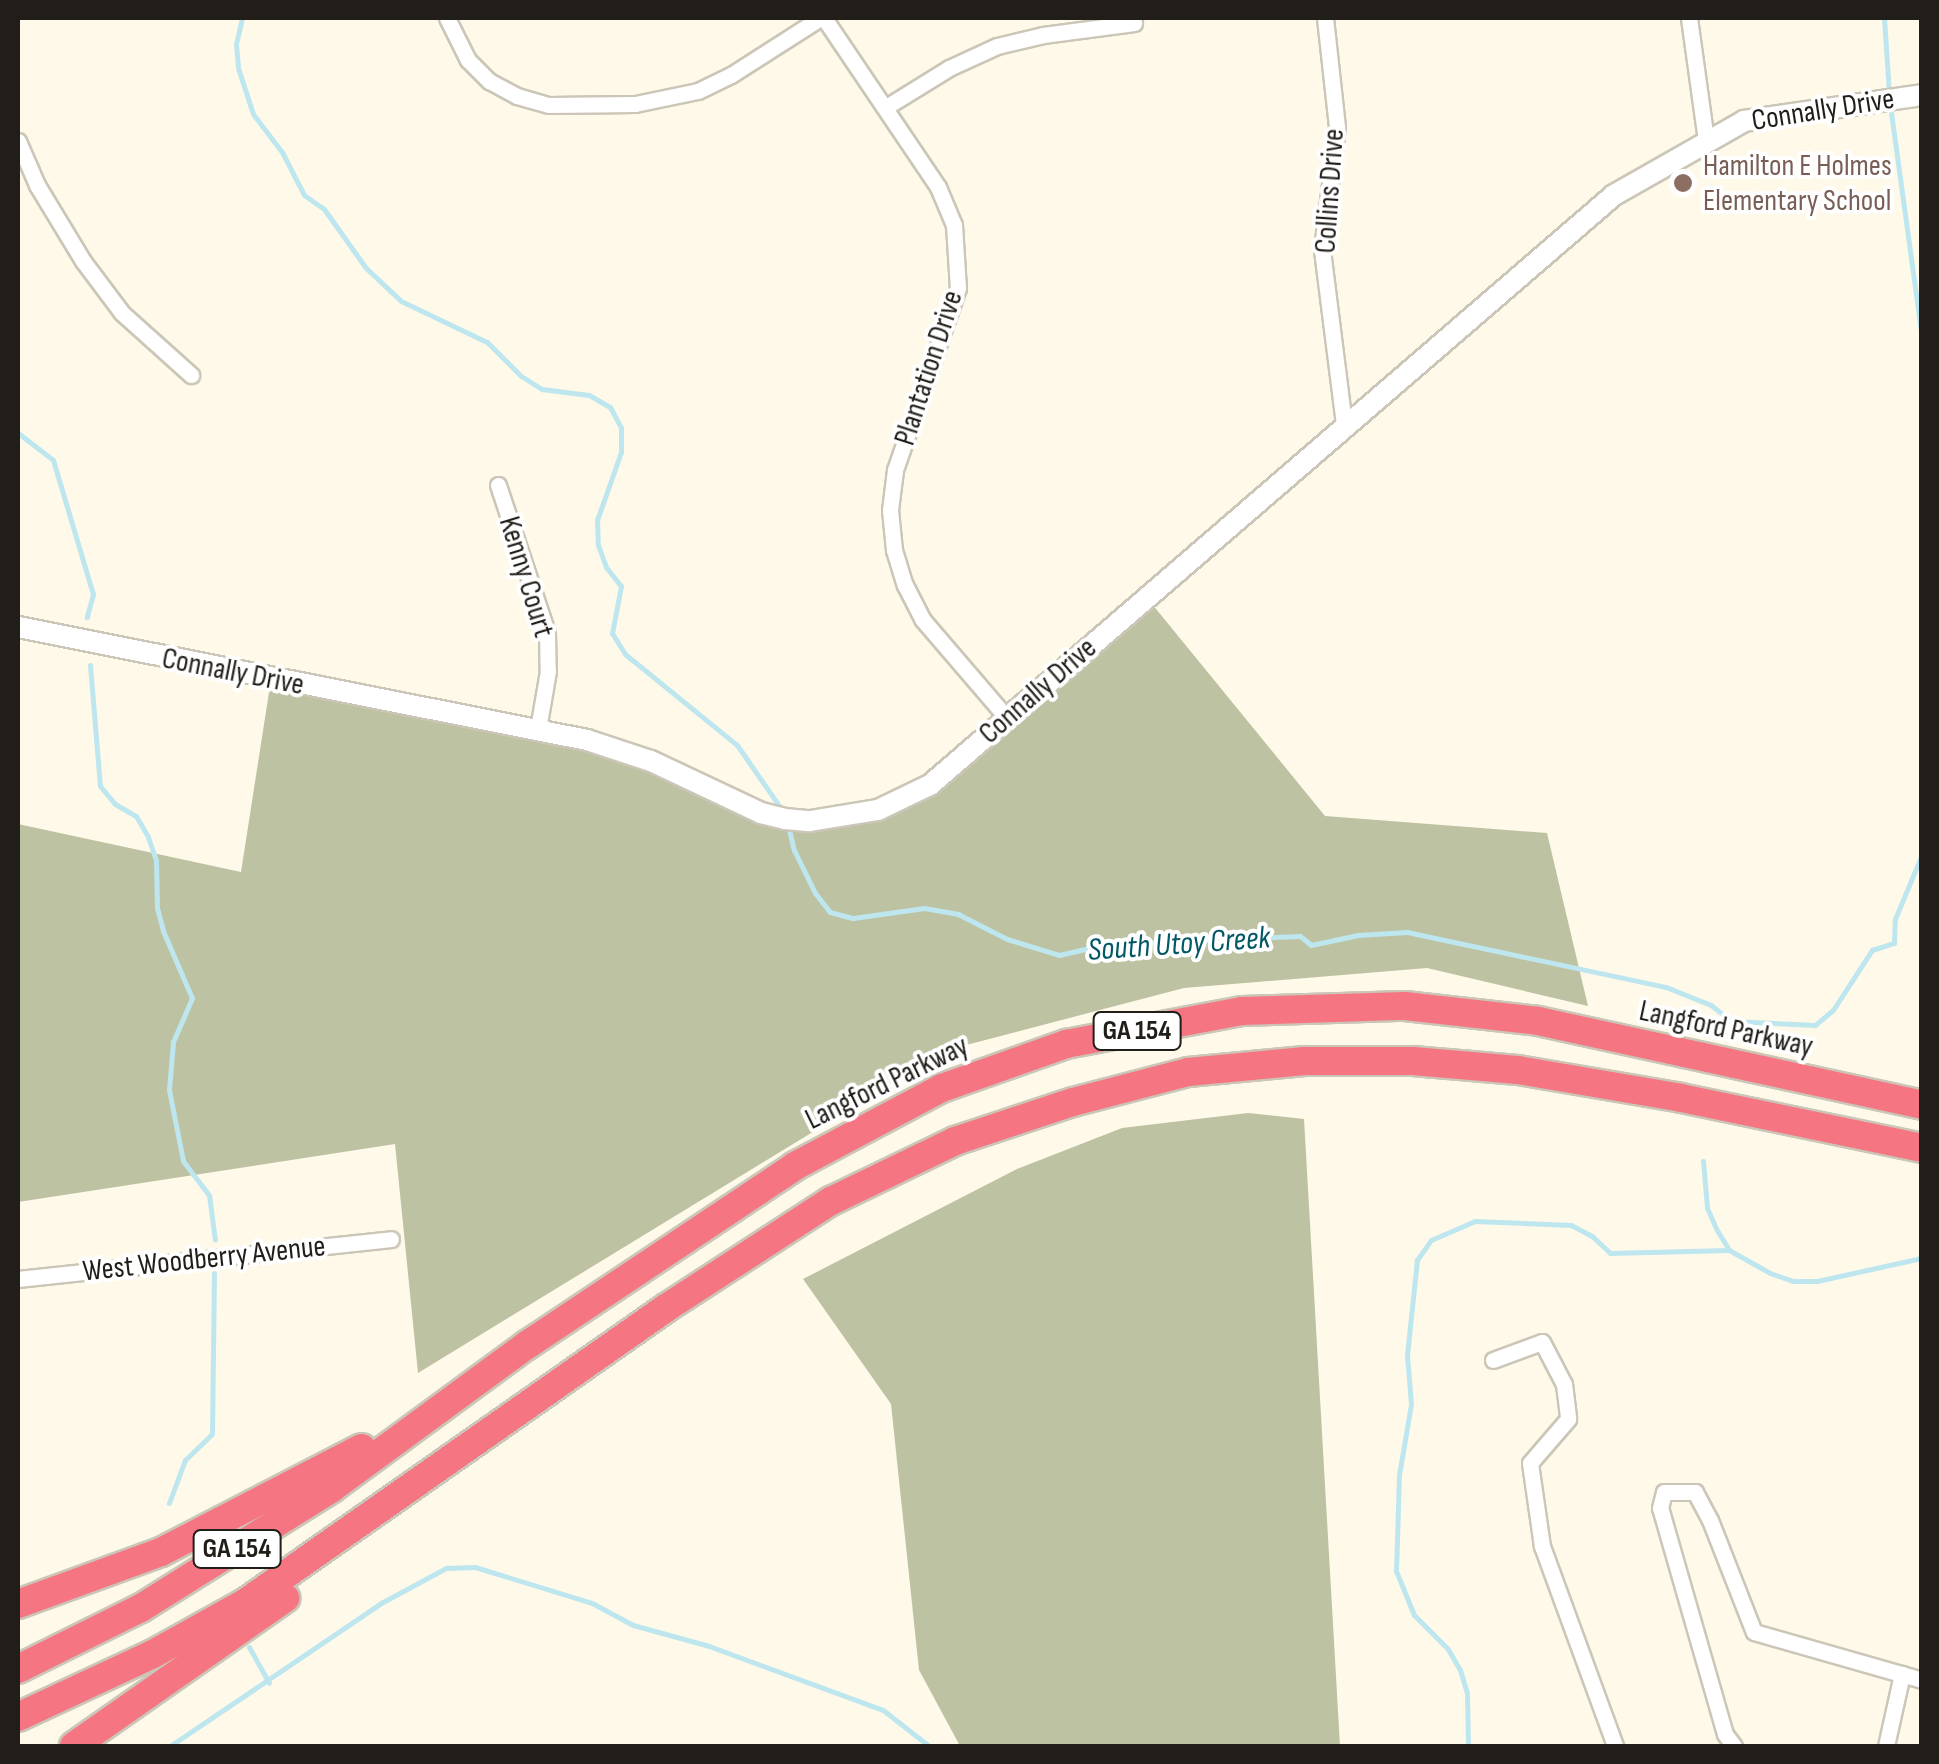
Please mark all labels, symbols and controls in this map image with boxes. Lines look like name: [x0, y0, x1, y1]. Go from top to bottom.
street label: Connally Drive: [1749, 81, 1897, 139]
street label: Collins Drive: [1308, 127, 1352, 255]
place label: Hamilton E Holmes Elementary School: [1703, 148, 1892, 218]
marker: Hamilton E Holmes Elementary School: [1672, 172, 1694, 194]
street label: Plantation Drive: [887, 286, 971, 450]
street label: Kenny Court: [491, 512, 561, 642]
street label: Connally Drive: [972, 630, 1104, 752]
street label: Connally Drive: [159, 641, 307, 703]
water label: South Utoy Creek: [1086, 919, 1272, 971]
street label: Langford Parkway: [1636, 993, 1816, 1065]
road number: GA 154: [1092, 1008, 1182, 1054]
street label: Langford Parkway: [800, 1028, 974, 1138]
street label: West Woodberry Avenue: [81, 1228, 327, 1290]
road number: GA 154: [192, 1526, 282, 1572]

